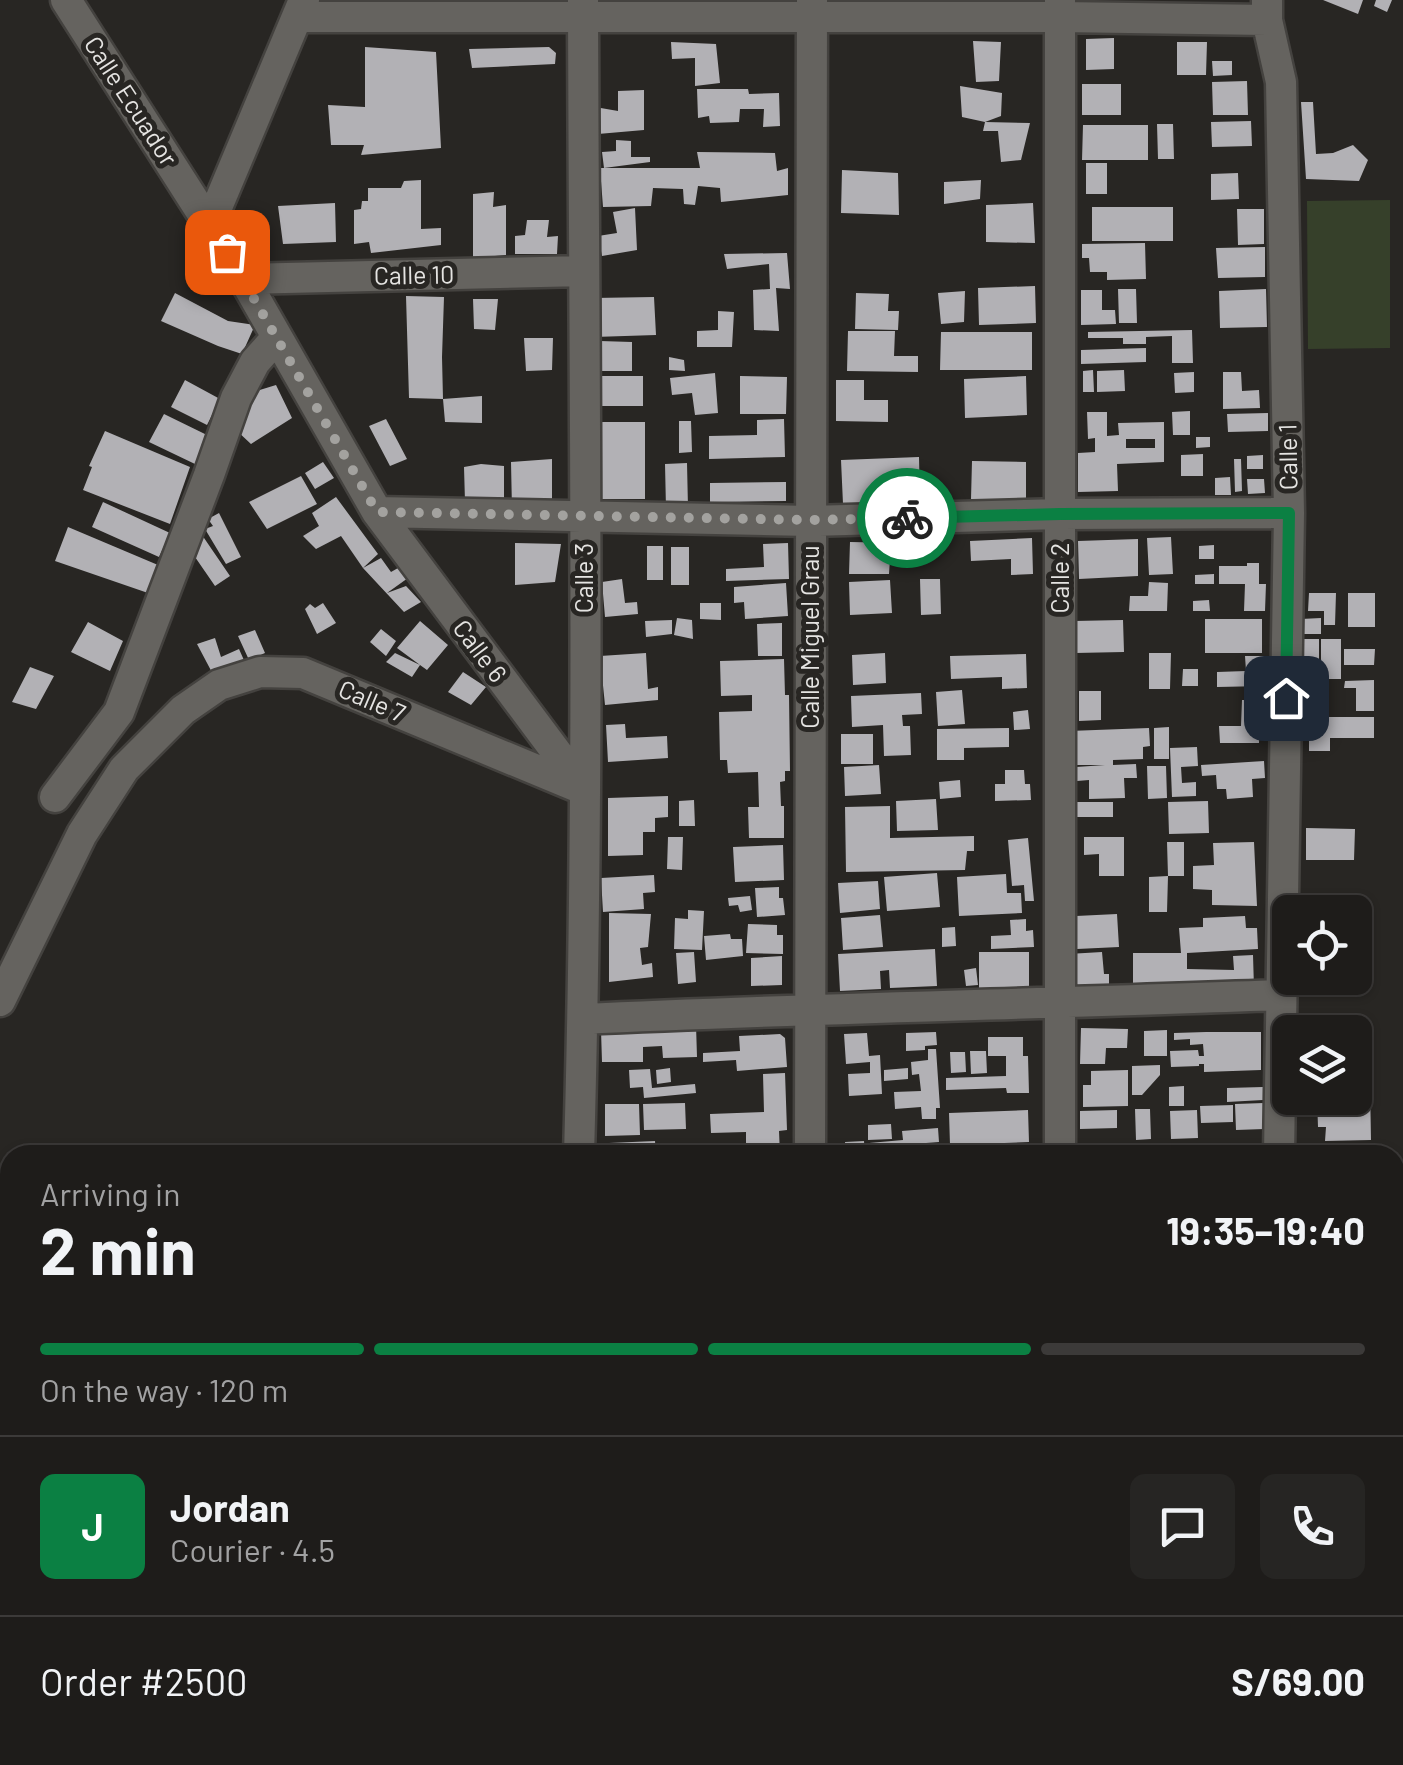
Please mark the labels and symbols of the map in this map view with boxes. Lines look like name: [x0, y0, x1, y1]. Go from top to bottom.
street label: Calle Ecuador: [79, 30, 185, 171]
pin: [185, 210, 270, 295]
street label: Calle 10: [373, 258, 454, 290]
street label: Calle 1: [1271, 424, 1303, 490]
courier: [857, 468, 957, 568]
street label: Calle 2: [1044, 542, 1074, 614]
street label: Calle 3: [568, 543, 598, 613]
street label: Calle Miguel Grau: [794, 545, 824, 729]
street label: Calle 6: [448, 613, 514, 688]
pin: [1244, 656, 1329, 741]
street label: Calle 7: [335, 673, 410, 728]

